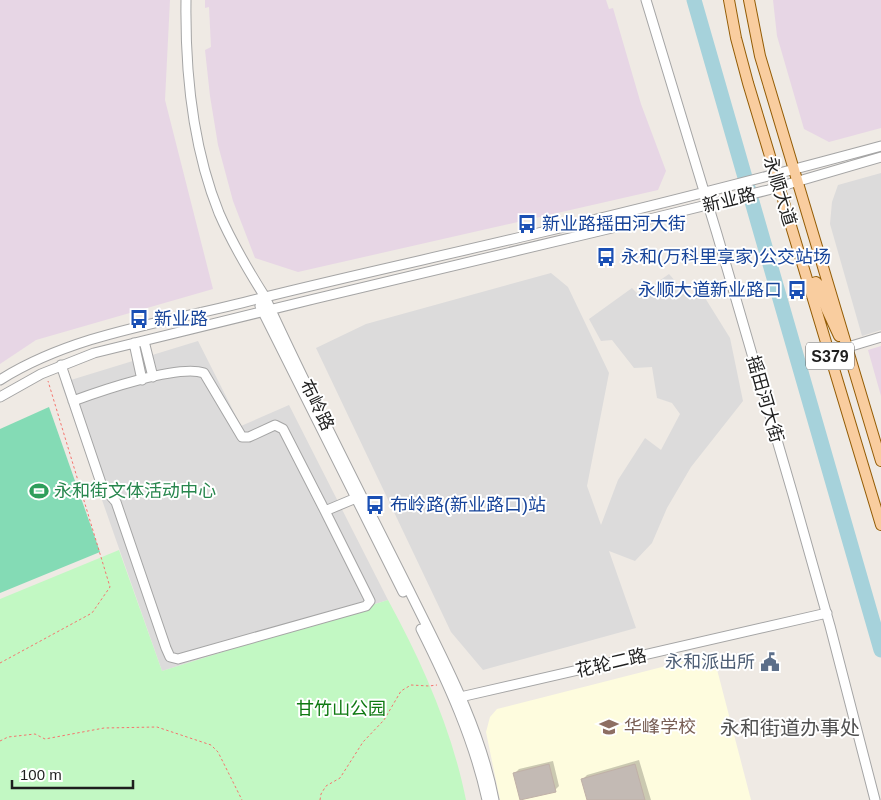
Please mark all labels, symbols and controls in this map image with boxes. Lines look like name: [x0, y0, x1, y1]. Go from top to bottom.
street label: 永顺大道: [760, 154, 800, 228]
street label: 新业路: [700, 184, 758, 216]
bus stop icon: 新业路摇田河大街: [516, 213, 538, 235]
place label: 新业路摇田河大街: [542, 214, 686, 234]
bus stop icon: 永和(万科里享家)公交站场: [595, 246, 617, 268]
place label: 永和(万科里享家)公交站场: [621, 247, 831, 267]
bus stop icon: 永顺大道新业路口: [786, 279, 808, 301]
place label: 永顺大道新业路口: [638, 280, 782, 300]
bus stop icon: 新业路: [128, 308, 150, 330]
place label: 新业路: [154, 309, 208, 329]
road number: S379: [806, 342, 854, 370]
street label: 摇田河大街: [743, 353, 787, 445]
street label: 布岭路: [296, 376, 338, 434]
sports icon: 永和街文体活动中心: [28, 480, 50, 502]
place label: 永和街文体活动中心: [54, 481, 216, 501]
bus stop icon: 布岭路(新业路口)站: [364, 494, 386, 516]
place label: 布岭路(新业路口)站: [390, 495, 546, 515]
street label: 花轮二路: [574, 645, 648, 681]
public building icon: 永和派出所: [759, 651, 781, 673]
place label: 永和派出所: [665, 652, 755, 672]
park label: 甘竹山公园: [296, 699, 386, 719]
school or university icon: 华峰学校: [598, 716, 620, 738]
place label: 华峰学校: [624, 717, 696, 737]
district label: 永和街道办事处: [720, 717, 860, 739]
scale bar: [12, 758, 134, 790]
text: 100 m: [20, 766, 62, 783]

